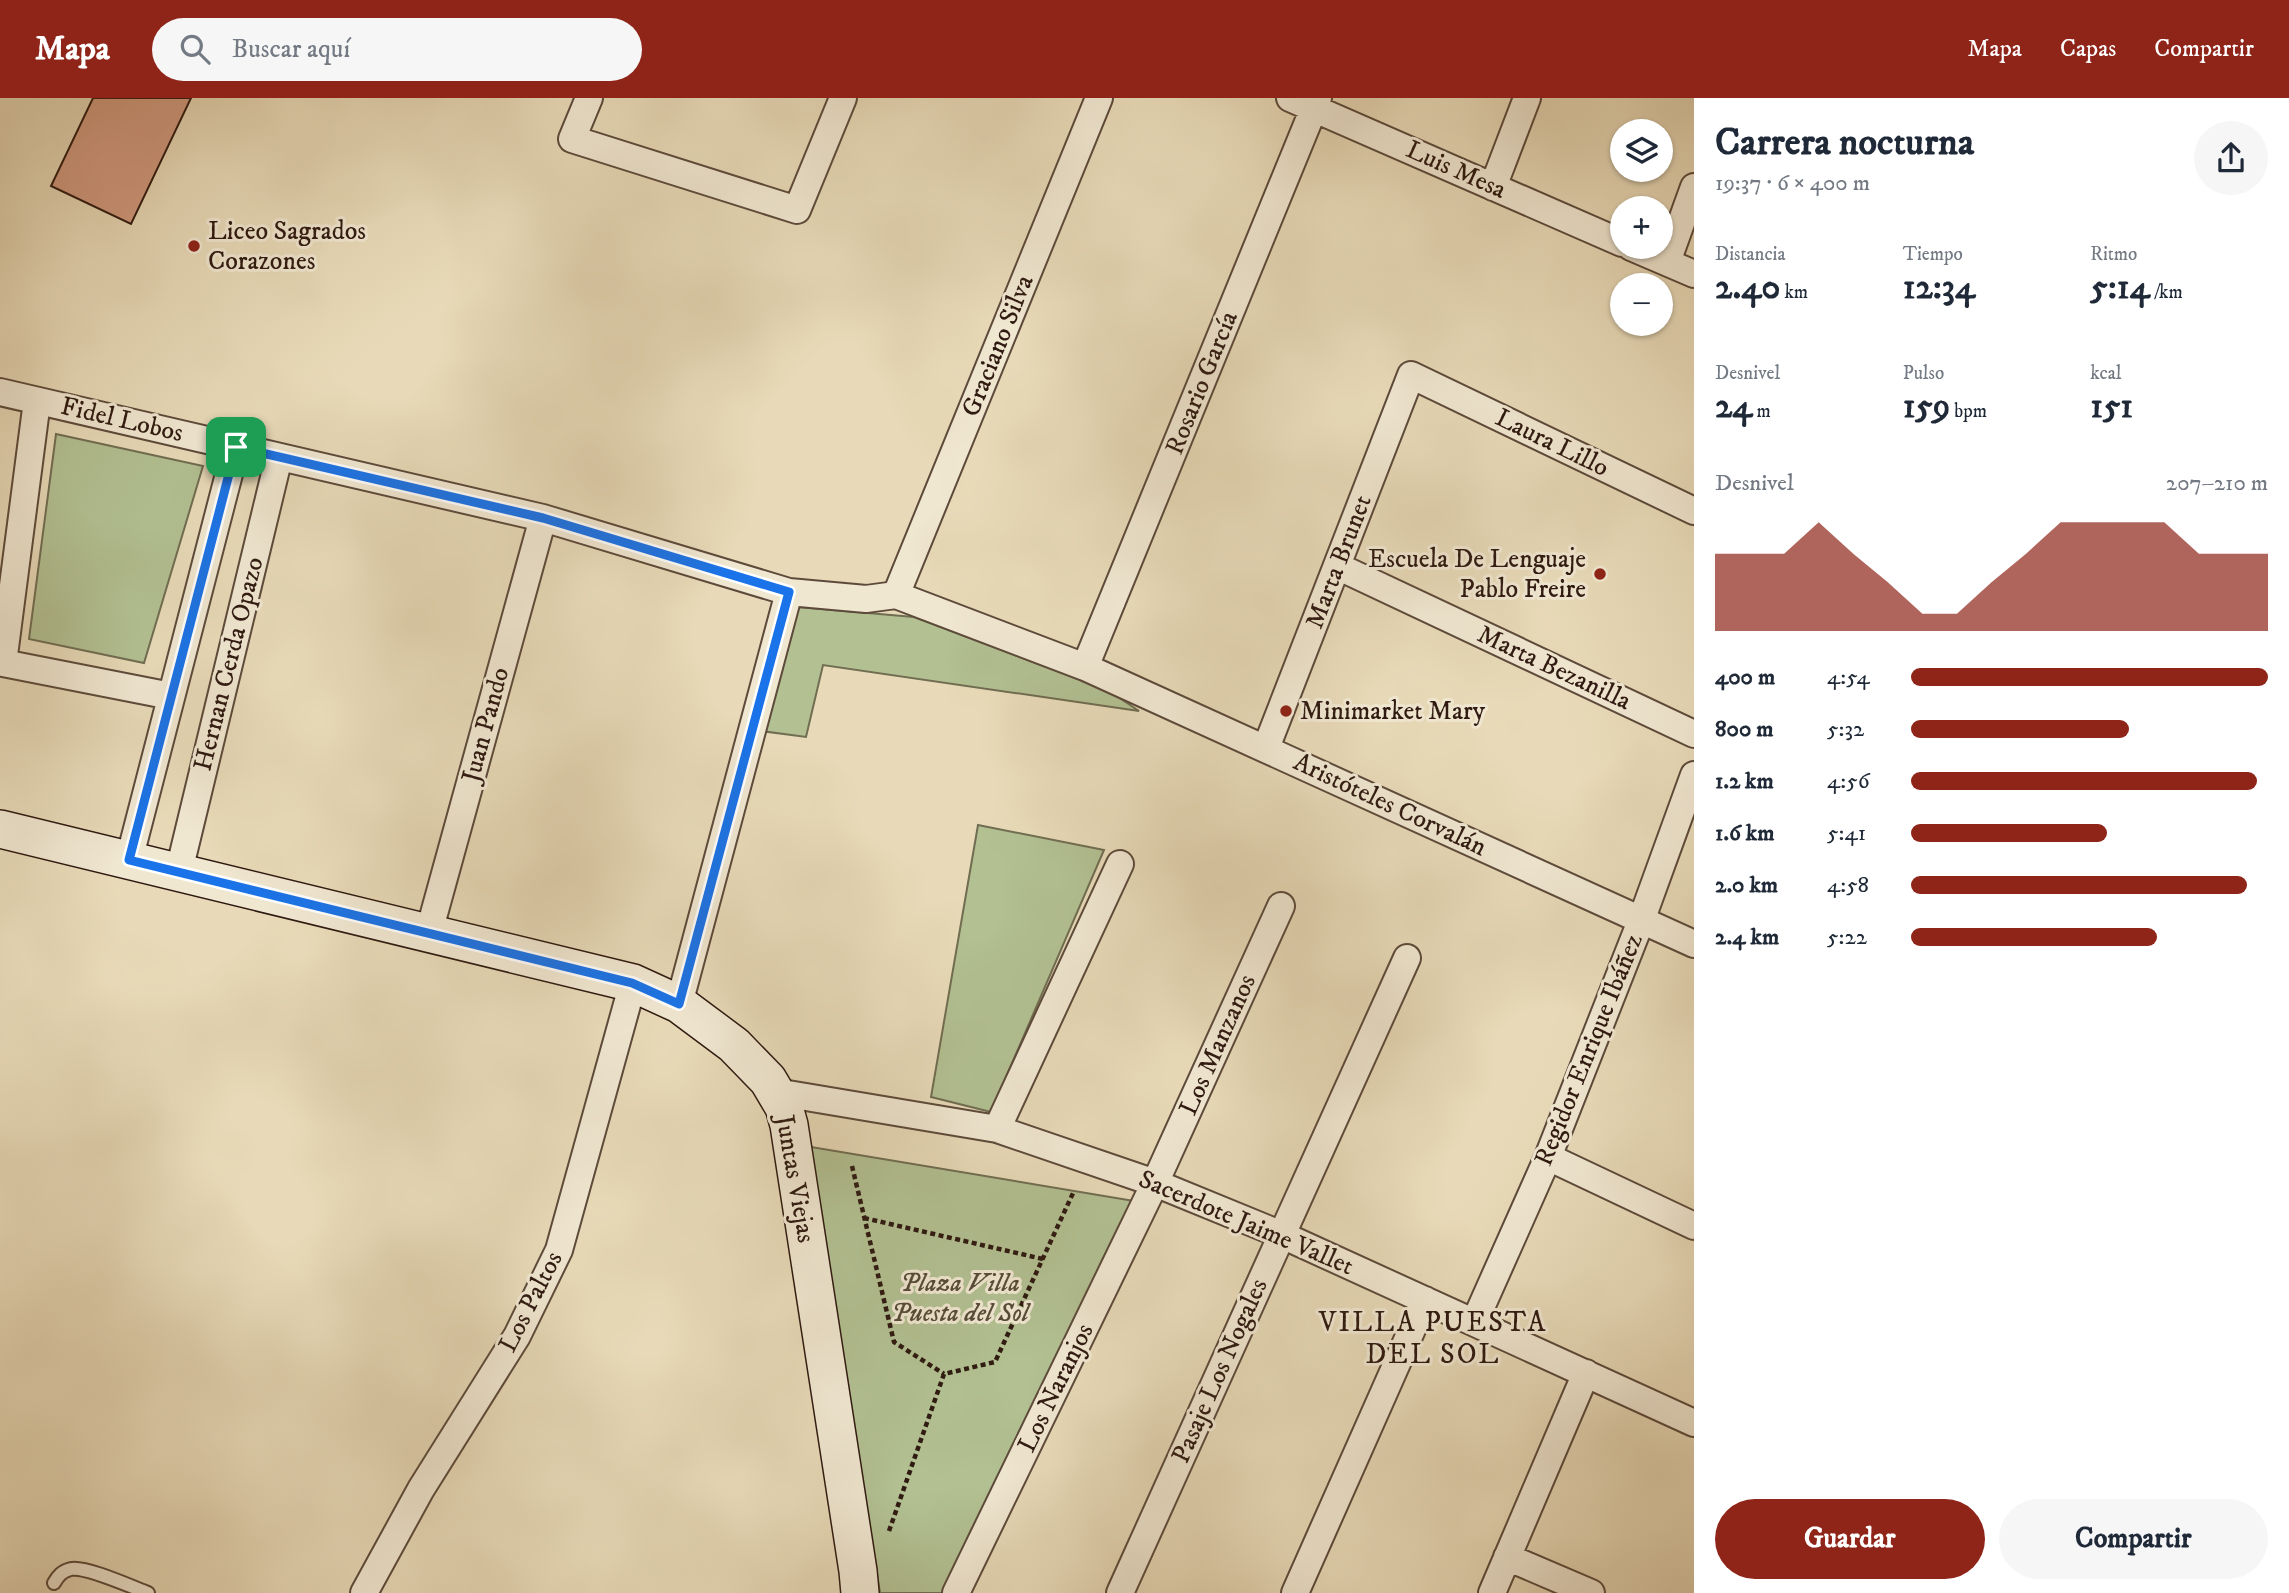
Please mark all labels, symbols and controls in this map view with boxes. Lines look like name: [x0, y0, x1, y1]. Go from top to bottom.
search box: [152, 18, 642, 81]
text: Mapa: [35, 29, 110, 70]
icon: search: [176, 30, 214, 68]
text: Buscar aquí: [232, 33, 350, 66]
text: Mapa: [1968, 34, 2022, 64]
text: Capas: [2060, 34, 2116, 64]
text: Compartir: [2154, 34, 2254, 64]
map controls: [1610, 119, 1673, 336]
button: layers: [1610, 119, 1673, 182]
text: Carrera nocturna: [1715, 119, 1974, 167]
button: share: [2194, 121, 2268, 195]
street label: Luis Mesa: [1401, 133, 1511, 207]
text: 19:37 · 6 × 400 m: [1715, 169, 1870, 198]
button: +: [1610, 196, 1673, 259]
place label: Liceo Sagrados Corazones: [208, 215, 366, 278]
marker: Liceo Sagrados Corazones: [186, 238, 202, 254]
text: Distancia: [1715, 243, 1786, 266]
text: Tiempo: [1903, 243, 1963, 266]
text: Ritmo: [2090, 243, 2137, 266]
text: 2.40: [1715, 266, 1780, 310]
text: 12:34: [1903, 266, 1975, 310]
text: 5:14: [2090, 266, 2150, 310]
street label: Graciano Silva: [955, 270, 1041, 422]
button: −: [1610, 273, 1673, 336]
text: km: [1780, 281, 1808, 304]
text: /km: [2150, 281, 2183, 304]
street label: Rosario García: [1158, 306, 1246, 460]
text: Desnivel: [1715, 362, 1780, 385]
text: Pulso: [1903, 362, 1944, 385]
text: kcal: [2090, 362, 2122, 385]
text: 24: [1715, 385, 1752, 429]
text: 159: [1903, 385, 1950, 429]
text: 151: [2090, 385, 2133, 429]
street label: Fidel Lobos: [58, 390, 186, 450]
text: m: [1752, 400, 1771, 423]
text: bpm: [1950, 400, 1987, 423]
street label: Laura Lillo: [1490, 401, 1614, 485]
pin: [206, 417, 266, 477]
icon: arrive: [217, 428, 255, 466]
text: Desnivel: [1715, 469, 1794, 498]
text: 207–210 m: [2166, 469, 2268, 498]
street label: Marta Brunet: [1298, 490, 1380, 634]
place label: Escuela De Lenguaje Pablo Freire: [1368, 543, 1586, 606]
street label: Hernan Cerda Opazo: [186, 554, 272, 774]
marker: Escuela De Lenguaje Pablo Freire: [1592, 566, 1608, 582]
street label: Marta Bezanilla: [1472, 618, 1636, 718]
text: 400 m: [1715, 663, 1775, 692]
text: 4:54: [1827, 663, 1870, 692]
street label: Juan Pando: [454, 664, 517, 788]
place label: Minimarket Mary: [1300, 695, 1486, 728]
marker: Minimarket Mary: [1278, 703, 1294, 719]
text: 800 m: [1715, 715, 1773, 744]
text: 5:32: [1827, 715, 1864, 744]
street label: Aristóteles Corvalán: [1288, 746, 1492, 864]
text: 1.2 km: [1715, 767, 1774, 796]
text: 4:56: [1827, 767, 1870, 796]
text: 1.6 km: [1715, 819, 1774, 848]
text: 5:41: [1827, 819, 1866, 848]
text: 2.0 km: [1715, 871, 1778, 900]
text: 4:58: [1827, 871, 1869, 900]
text: 2.4 km: [1715, 923, 1779, 952]
text: 5:22: [1827, 923, 1867, 952]
street label: Regidor Enrique Ibáñez: [1527, 929, 1651, 1171]
street label: Los Manzanos: [1172, 969, 1264, 1121]
street label: Juntas Viejas: [767, 1111, 822, 1245]
street label: Sacerdote Jaime Vallet: [1134, 1163, 1358, 1283]
street label: Los Paltos: [492, 1246, 570, 1358]
park label: Plaza Villa Puesta del Sol: [891, 1267, 1032, 1330]
street label: Pasaje Los Nogales: [1165, 1274, 1275, 1468]
district label: VILLA PUESTA DEL SOL: [1318, 1305, 1547, 1372]
street label: Los Naranjos: [1011, 1318, 1101, 1458]
button: Guardar: [1715, 1499, 1985, 1579]
button: Compartir: [1999, 1499, 2268, 1579]

